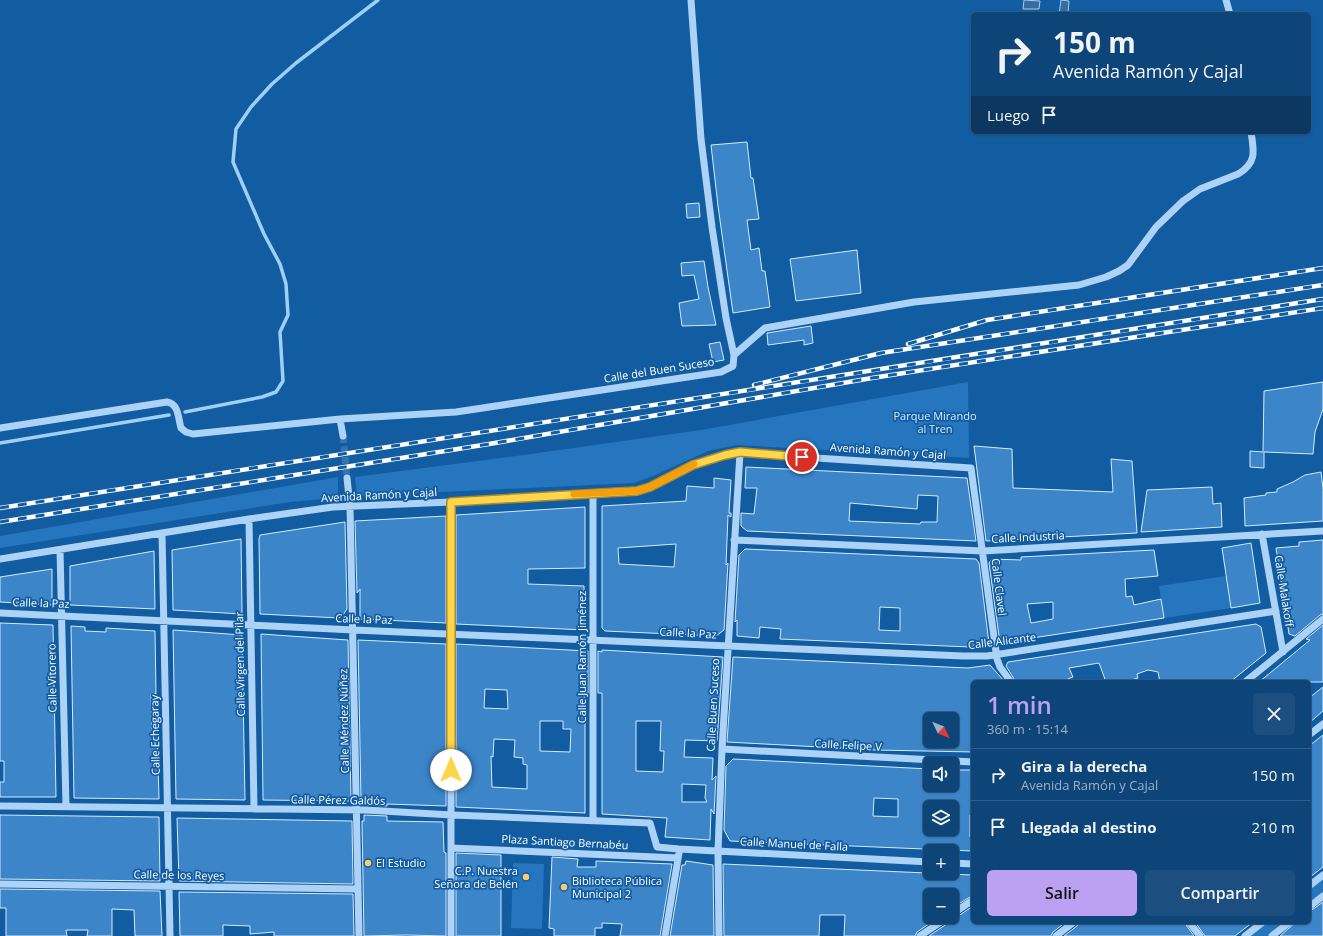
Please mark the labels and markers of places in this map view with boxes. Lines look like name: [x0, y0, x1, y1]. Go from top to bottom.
pin: [785, 440, 819, 474]
place label: El Estudio: [376, 855, 426, 870]
marker: El Estudio: [363, 858, 373, 868]
place label: C.P. Nuestra Señora de Belén: [434, 863, 518, 891]
marker: C.P. Nuestra Señora de Belén: [521, 872, 531, 882]
place label: Biblioteca Pública Municipal 2: [572, 873, 662, 901]
marker: Biblioteca Pública Municipal 2: [559, 882, 569, 892]

